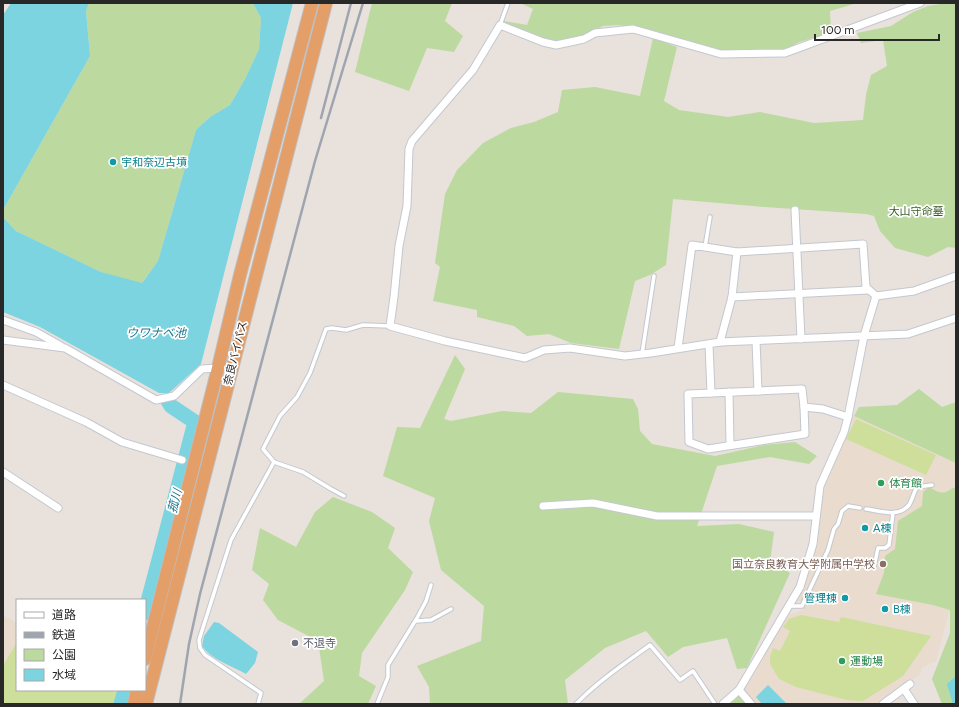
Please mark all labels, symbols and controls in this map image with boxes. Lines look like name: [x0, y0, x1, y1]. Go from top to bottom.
scale bar: [815, 16, 939, 42]
text: 100 m: [821, 23, 855, 37]
place label: 宇和奈辺古墳: [121, 156, 187, 169]
marker: 宇和奈辺古墳: [108, 157, 118, 167]
park label: 大山守命墓: [889, 205, 944, 218]
street label: 奈良バイパス: [221, 320, 250, 387]
water label: ウワナベ池: [126, 326, 187, 340]
place label: 体育館: [889, 477, 922, 490]
marker: 体育館: [876, 478, 886, 488]
water label: 菰川: [165, 486, 185, 514]
place label: A棟: [873, 522, 891, 535]
marker: A棟: [860, 523, 870, 533]
place label: 国立奈良教育大学附属中学校: [732, 558, 875, 571]
marker: 国立奈良教育大学附属中学校: [878, 559, 888, 569]
place label: 管理棟: [804, 592, 837, 605]
marker: 管理棟: [840, 593, 850, 603]
legend: [16, 599, 146, 691]
place label: B棟: [893, 603, 911, 616]
marker: B棟: [880, 604, 890, 614]
text: 道路: [52, 608, 76, 622]
text: 鉄道: [52, 628, 76, 642]
place label: 不退寺: [303, 637, 336, 650]
marker: 不退寺: [290, 638, 300, 648]
text: 公園: [52, 648, 76, 662]
place label: 運動場: [850, 655, 883, 668]
marker: 運動場: [837, 656, 847, 666]
text: 水域: [52, 668, 76, 682]

